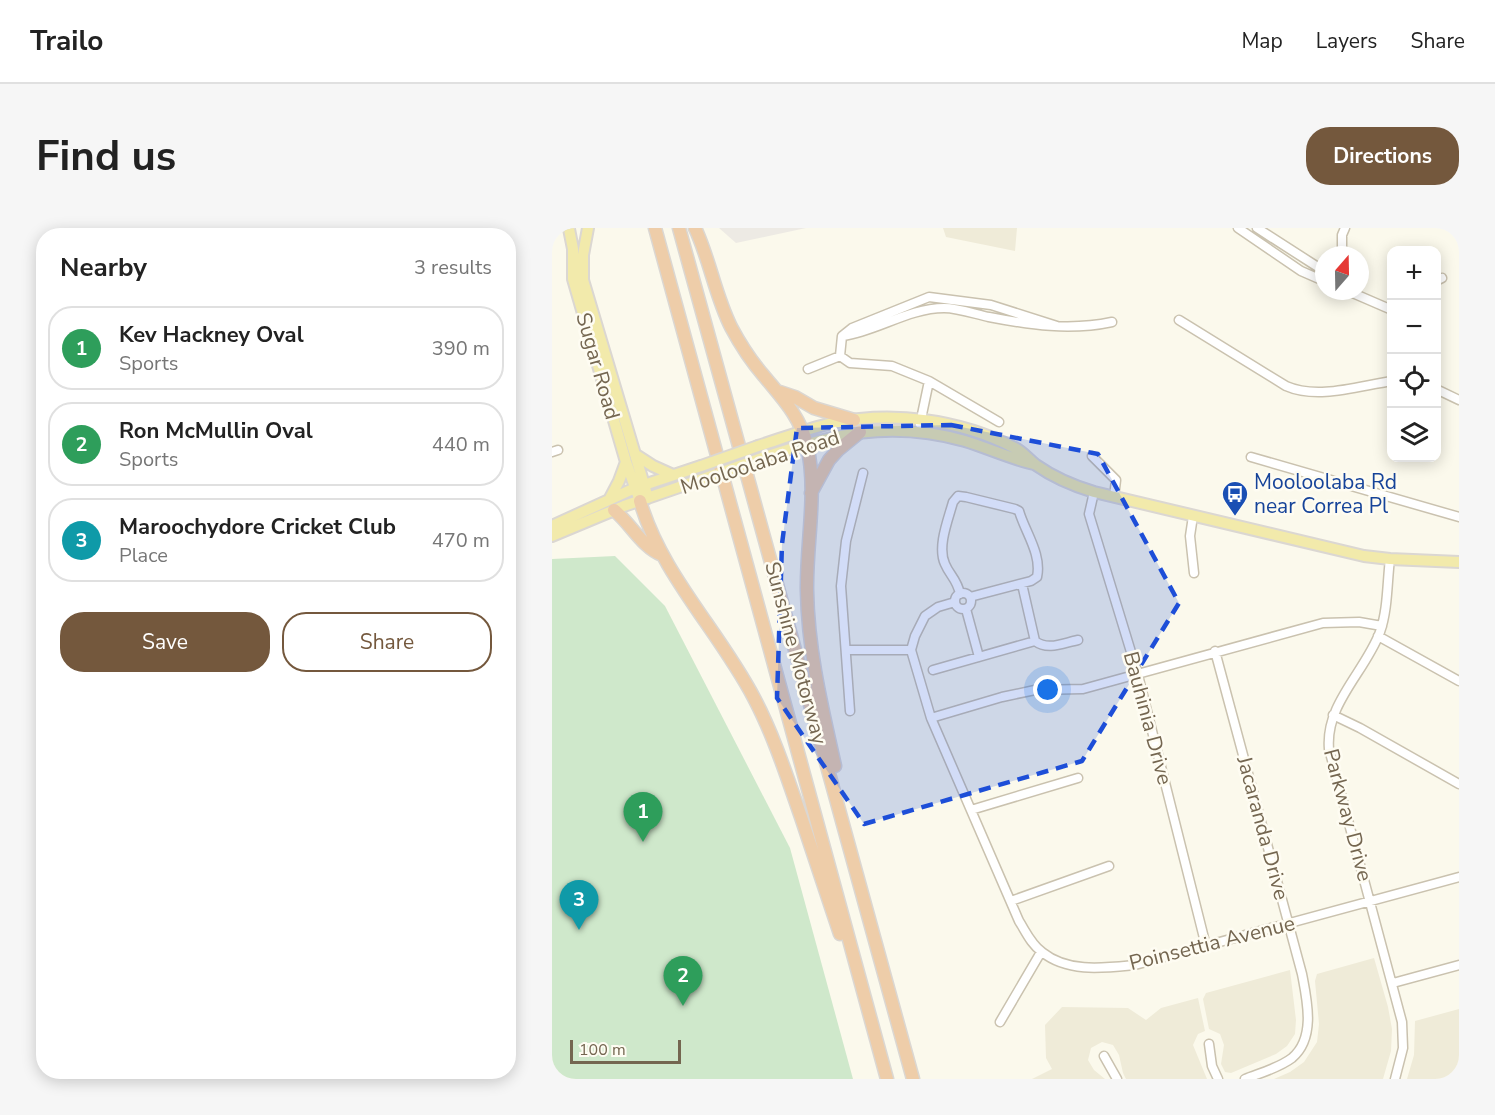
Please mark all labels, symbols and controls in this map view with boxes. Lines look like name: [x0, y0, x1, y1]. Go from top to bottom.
text: Trailo: [30, 22, 103, 60]
text: Map: [1241, 27, 1283, 55]
text: Layers: [1316, 27, 1377, 55]
text: Share: [1410, 27, 1465, 55]
button: Directions: [1306, 127, 1459, 185]
text: Find us: [36, 128, 176, 185]
north arrow: [1315, 246, 1369, 300]
map controls: [1387, 246, 1441, 462]
button: +: [1387, 246, 1441, 300]
text: Nearby: [60, 250, 147, 285]
text: 3 results: [414, 254, 492, 281]
button: −: [1387, 300, 1441, 354]
street label: Sugar Road: [569, 309, 627, 423]
text: Kev Hackney Oval: [119, 320, 304, 350]
text: 1: [76, 335, 88, 362]
text: 390 m: [432, 335, 490, 362]
text: Sports: [119, 350, 178, 377]
button: locate: [1387, 354, 1441, 408]
button: layers: [1387, 408, 1441, 462]
text: Ron McMullin Oval: [119, 416, 313, 446]
street label: Mooloolaba Road: [677, 423, 843, 501]
text: 2: [76, 431, 88, 458]
text: 440 m: [432, 431, 490, 458]
text: Sports: [119, 446, 178, 473]
place label: Mooloolaba Rd near Correa Pl: [1254, 468, 1397, 520]
bus stop icon: Mooloolaba Rd near Correa Pl: [1220, 479, 1250, 517]
text: Maroochydore Cricket Club: [119, 512, 396, 542]
text: 3: [76, 527, 88, 554]
text: 470 m: [432, 527, 490, 554]
text: Place: [119, 542, 168, 569]
street label: Sunshine Motorway: [758, 559, 834, 748]
button: Save: [60, 612, 270, 672]
button: Share: [282, 612, 492, 672]
street label: Bauhinia Drive: [1117, 648, 1179, 788]
your location: [1033, 675, 1062, 704]
street label: Parkway Drive: [1317, 746, 1379, 884]
street label: Jacaranda Drive: [1230, 752, 1296, 903]
pin: 1: [624, 792, 662, 842]
pin: 3: [560, 880, 598, 930]
street label: Poinsettia Avenue: [1126, 909, 1298, 977]
pin: 2: [664, 956, 702, 1006]
scale bar: [570, 1037, 681, 1064]
text: 100 m: [579, 1039, 626, 1061]

